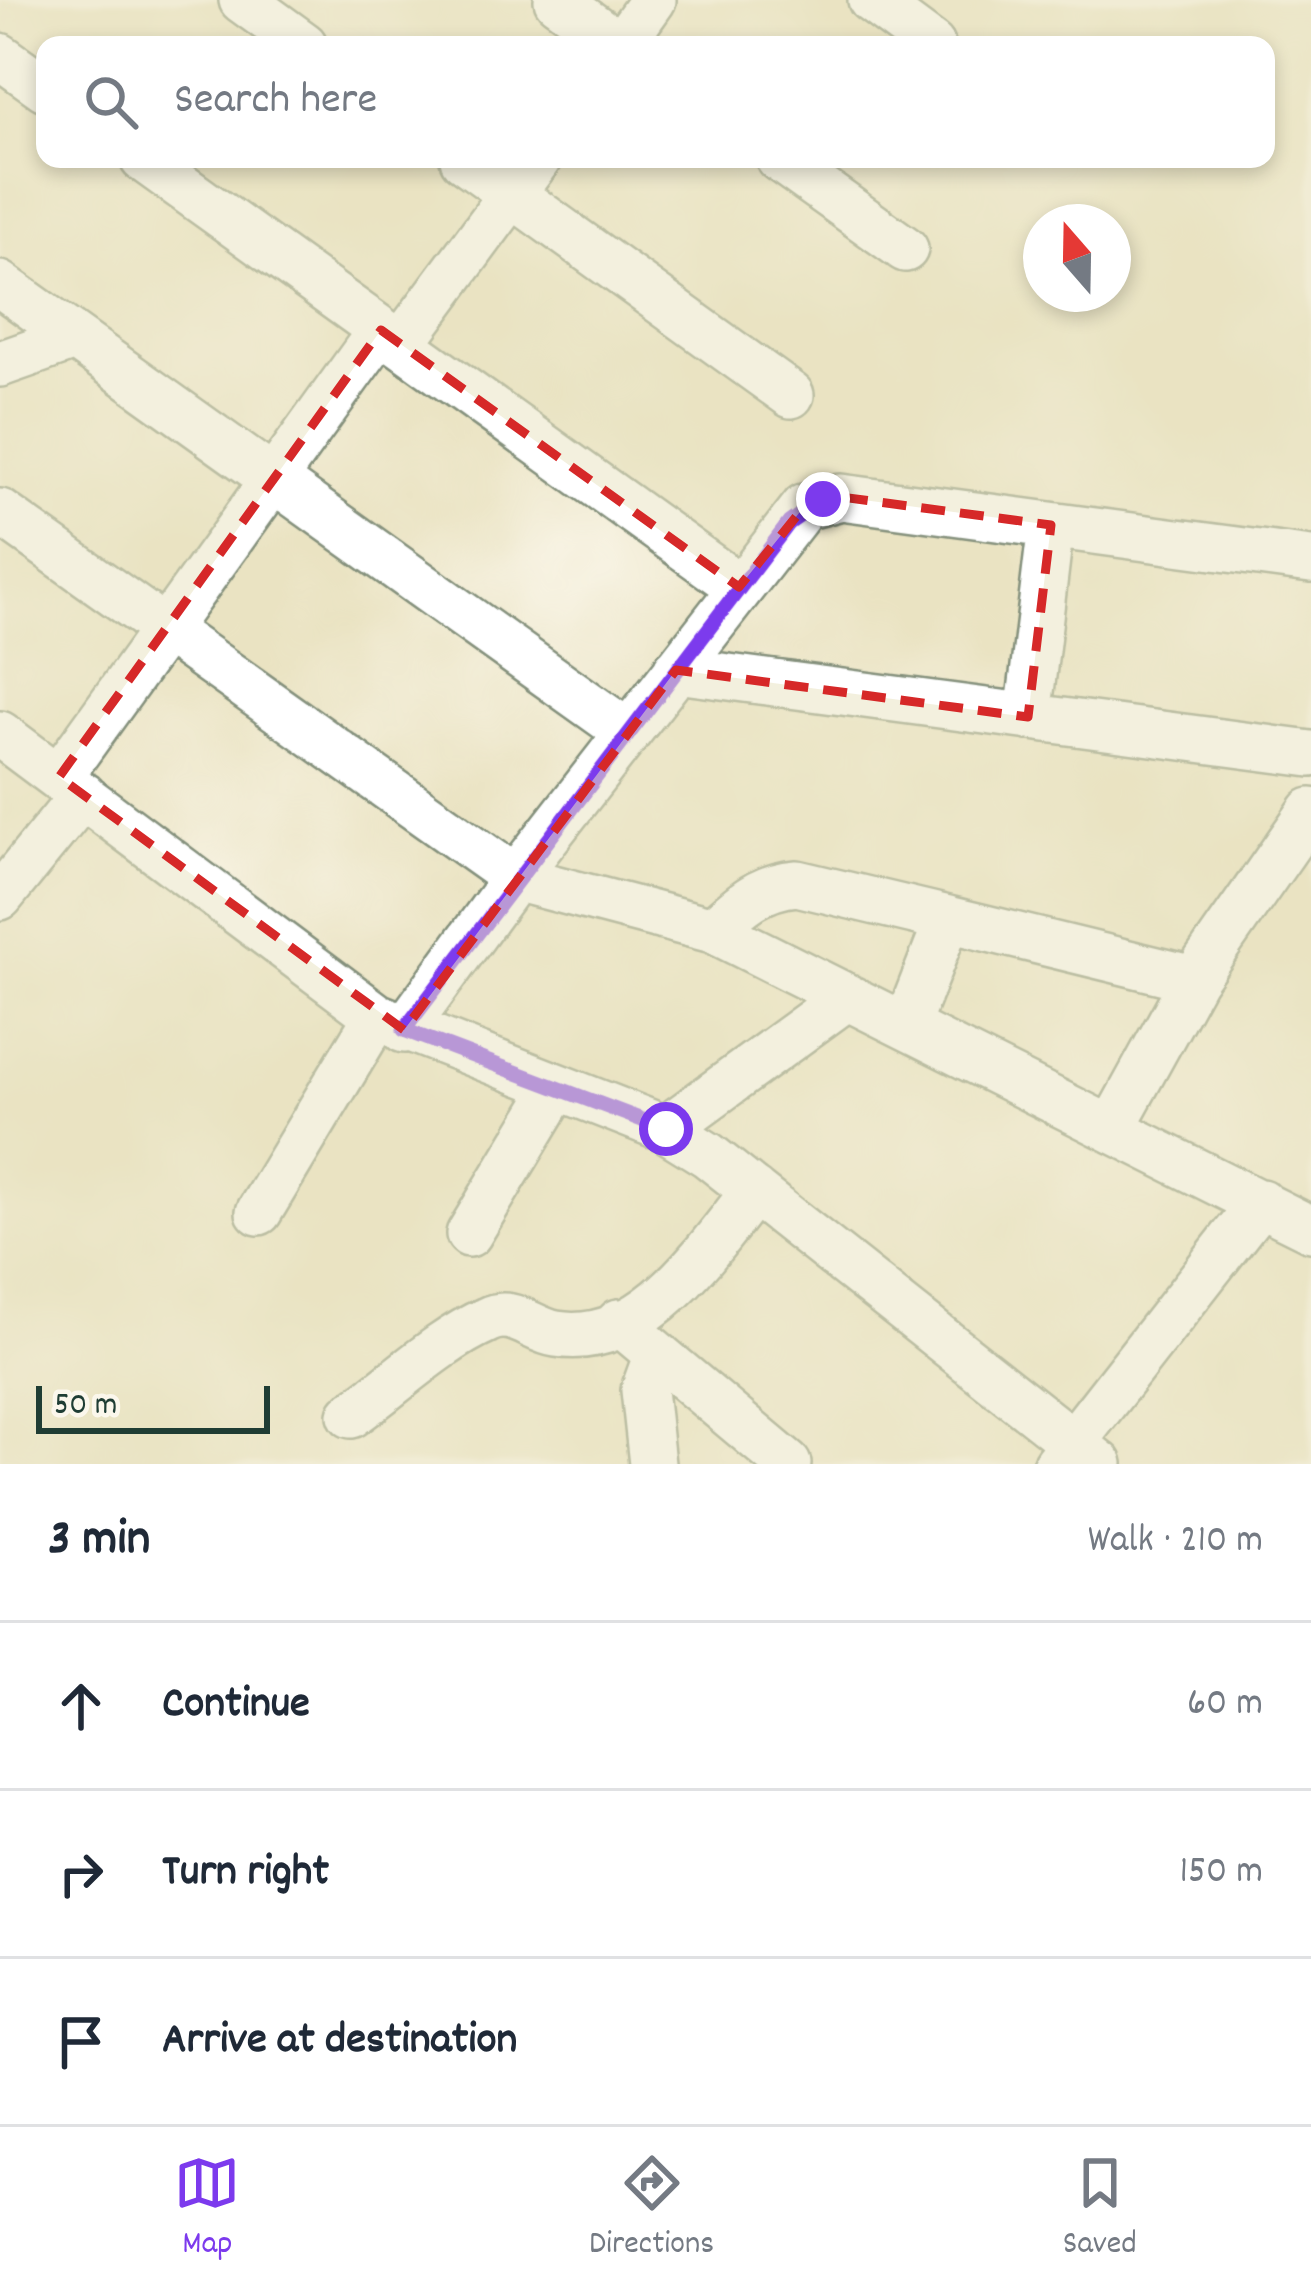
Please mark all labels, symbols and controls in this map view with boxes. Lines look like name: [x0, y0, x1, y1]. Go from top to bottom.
search box: [36, 36, 1275, 168]
icon: search: [78, 69, 144, 135]
text: Search here: [174, 70, 377, 134]
north arrow: [1023, 204, 1131, 312]
route end: [796, 472, 850, 526]
route start: [639, 1102, 693, 1156]
scale bar: [36, 1380, 270, 1433]
text: 50 m: [54, 1383, 118, 1430]
text: 3 min: [48, 1506, 150, 1578]
text: Walk · 210 m: [1088, 1515, 1263, 1570]
icon: ahead: [48, 1673, 114, 1739]
text: Continue: [162, 1674, 310, 1738]
text: 60 m: [1187, 1678, 1263, 1733]
icon: right: [48, 1841, 114, 1907]
text: Turn right: [162, 1842, 329, 1906]
text: 150 m: [1179, 1846, 1263, 1901]
icon: arrive: [48, 2009, 114, 2075]
text: Arrive at destination: [162, 2010, 517, 2074]
tab: Map: [174, 2150, 240, 2269]
tab: Directions: [589, 2150, 714, 2269]
tab: Saved: [1063, 2150, 1137, 2269]

